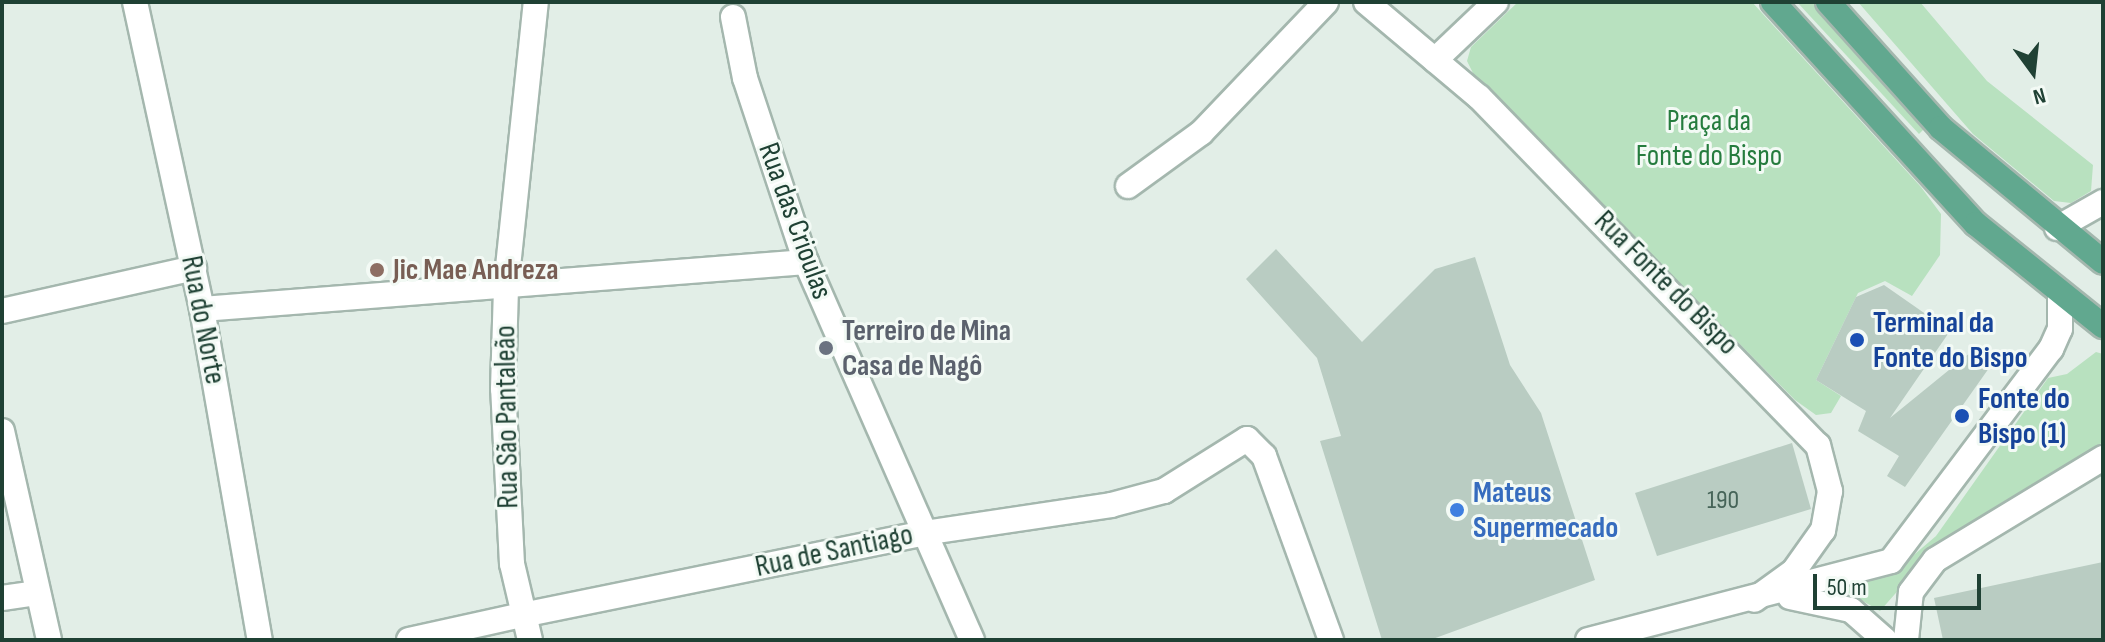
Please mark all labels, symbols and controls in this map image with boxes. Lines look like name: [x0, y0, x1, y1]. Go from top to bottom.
north arrow: [1993, 32, 2073, 112]
text: N: [2030, 81, 2049, 110]
park label: Praça da Fonte do Bispo: [1636, 103, 1782, 174]
street label: Rua das Crioulas: [750, 138, 840, 304]
street label: Rua Fonte do Bispo: [1586, 203, 1746, 363]
place label: Jic Mae Andreza: [393, 252, 559, 288]
street label: Rua do Norte: [173, 253, 233, 387]
marker: Jic Mae Andreza: [368, 261, 386, 279]
place label: Terminal da Fonte do Bispo: [1873, 305, 2027, 376]
place label: Terreiro de Mina Casa de Nagô: [842, 313, 1011, 384]
street label: Rua São Pantaleão: [487, 325, 527, 509]
marker: Terminal da Fonte do Bispo: [1848, 331, 1866, 349]
marker: Terreiro de Mina Casa de Nagô: [817, 339, 835, 357]
place label: Fonte do Bispo (1): [1978, 381, 2070, 452]
marker: Fonte do Bispo (1): [1953, 407, 1971, 425]
place label: Mateus Supermecado: [1473, 475, 1618, 546]
house number: 190: [1707, 485, 1739, 517]
marker: Mateus Supermecado: [1448, 501, 1466, 519]
street label: Rua de Santiago: [752, 517, 916, 585]
scale bar: [1817, 558, 1985, 608]
text: 50 m: [1827, 573, 1867, 602]

